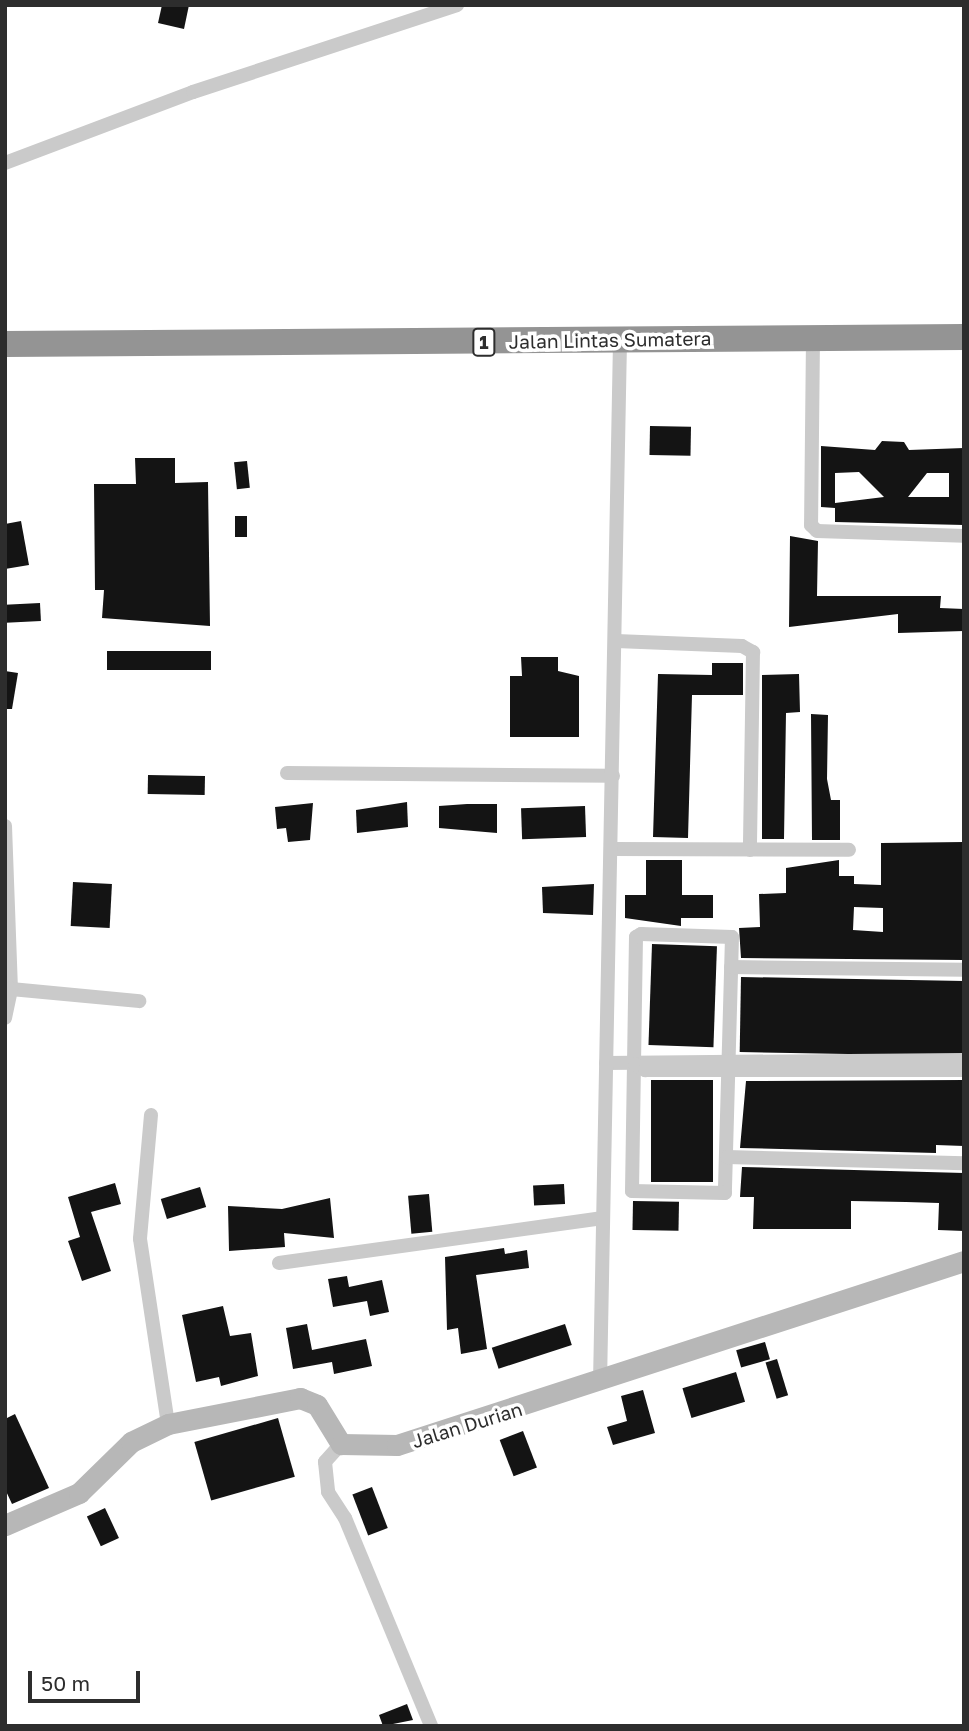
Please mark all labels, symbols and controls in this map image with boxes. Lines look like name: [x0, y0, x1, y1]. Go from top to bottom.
street label: Jalan Lintas Sumatera: [508, 327, 712, 353]
road number: 1: [472, 328, 496, 356]
street label: Jalan Durian: [409, 1397, 525, 1453]
scale bar: [32, 1658, 144, 1702]
text: 50 m: [41, 1670, 90, 1696]

